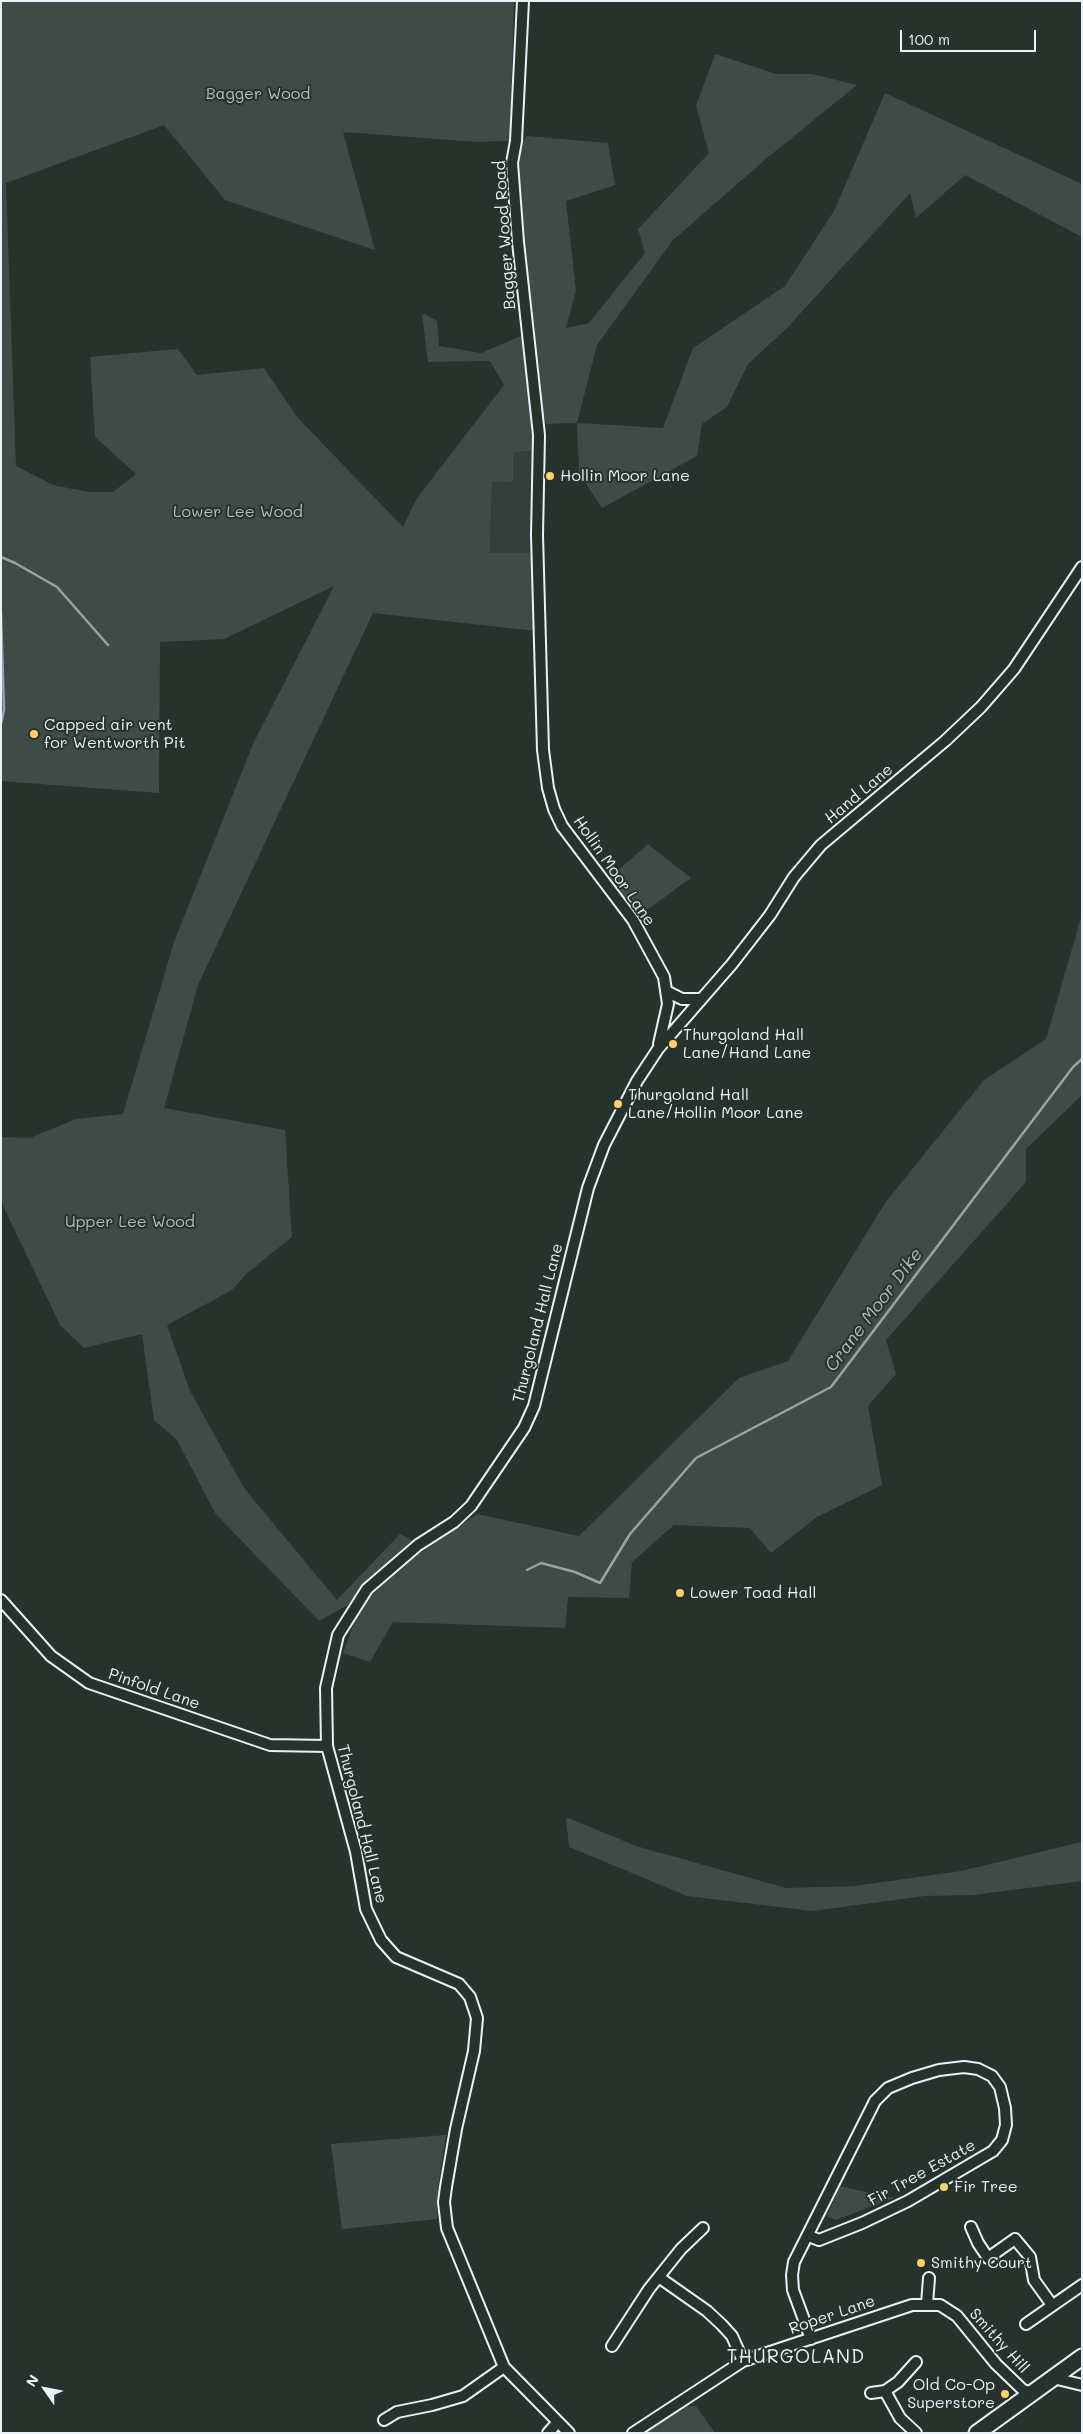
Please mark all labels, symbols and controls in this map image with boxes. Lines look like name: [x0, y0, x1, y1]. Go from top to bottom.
scale bar: [903, 20, 1039, 52]
text: 100 m: [908, 29, 950, 49]
park label: Bagger Wood: [206, 84, 310, 104]
street label: Bagger Wood Road: [490, 160, 520, 310]
place label: Hollin Moor Lane: [560, 466, 690, 486]
marker: Hollin Moor Lane: [544, 470, 556, 482]
park label: Lower Lee Wood: [173, 502, 303, 522]
place label: Capped air vent for Wentworth Pit: [44, 715, 186, 753]
marker: Capped air vent for Wentworth Pit: [28, 728, 40, 740]
street label: Hand Lane: [821, 760, 897, 828]
street label: Hollin Moor Lane: [569, 812, 659, 930]
place label: Thurgoland Hall Lane/Hand Lane: [683, 1025, 811, 1063]
marker: Thurgoland Hall Lane/Hand Lane: [667, 1038, 679, 1050]
place label: Thurgoland Hall Lane/Hollin Moor Lane: [628, 1085, 803, 1123]
marker: Thurgoland Hall Lane/Hollin Moor Lane: [612, 1098, 624, 1110]
park label: Upper Lee Wood: [65, 1212, 195, 1232]
street label: Thurgoland Hall Lane: [509, 1241, 567, 1405]
water label: Crane Moor Dike: [821, 1244, 927, 1376]
place label: Lower Toad Hall: [690, 1583, 816, 1603]
marker: Lower Toad Hall: [674, 1587, 686, 1599]
street label: Pinfold Lane: [106, 1664, 202, 1714]
street label: Thurgoland Hall Lane: [333, 1742, 391, 1906]
street label: Fir Tree Estate: [865, 2136, 979, 2210]
place label: Fir Tree: [954, 2177, 1018, 2197]
marker: Fir Tree: [938, 2181, 950, 2193]
place label: Smithy Court: [931, 2253, 1032, 2273]
marker: Smithy Court: [915, 2257, 927, 2269]
street label: Roper Lane: [786, 2291, 878, 2339]
street label: Smithy Hill: [965, 2305, 1033, 2377]
district label: THURGOLAND: [726, 2346, 866, 2368]
north arrow: [20, 2364, 70, 2414]
text: N: [21, 2371, 43, 2390]
place label: Old Co-Op Superstore: [907, 2375, 995, 2413]
marker: Old Co-Op Superstore: [999, 2388, 1011, 2400]

